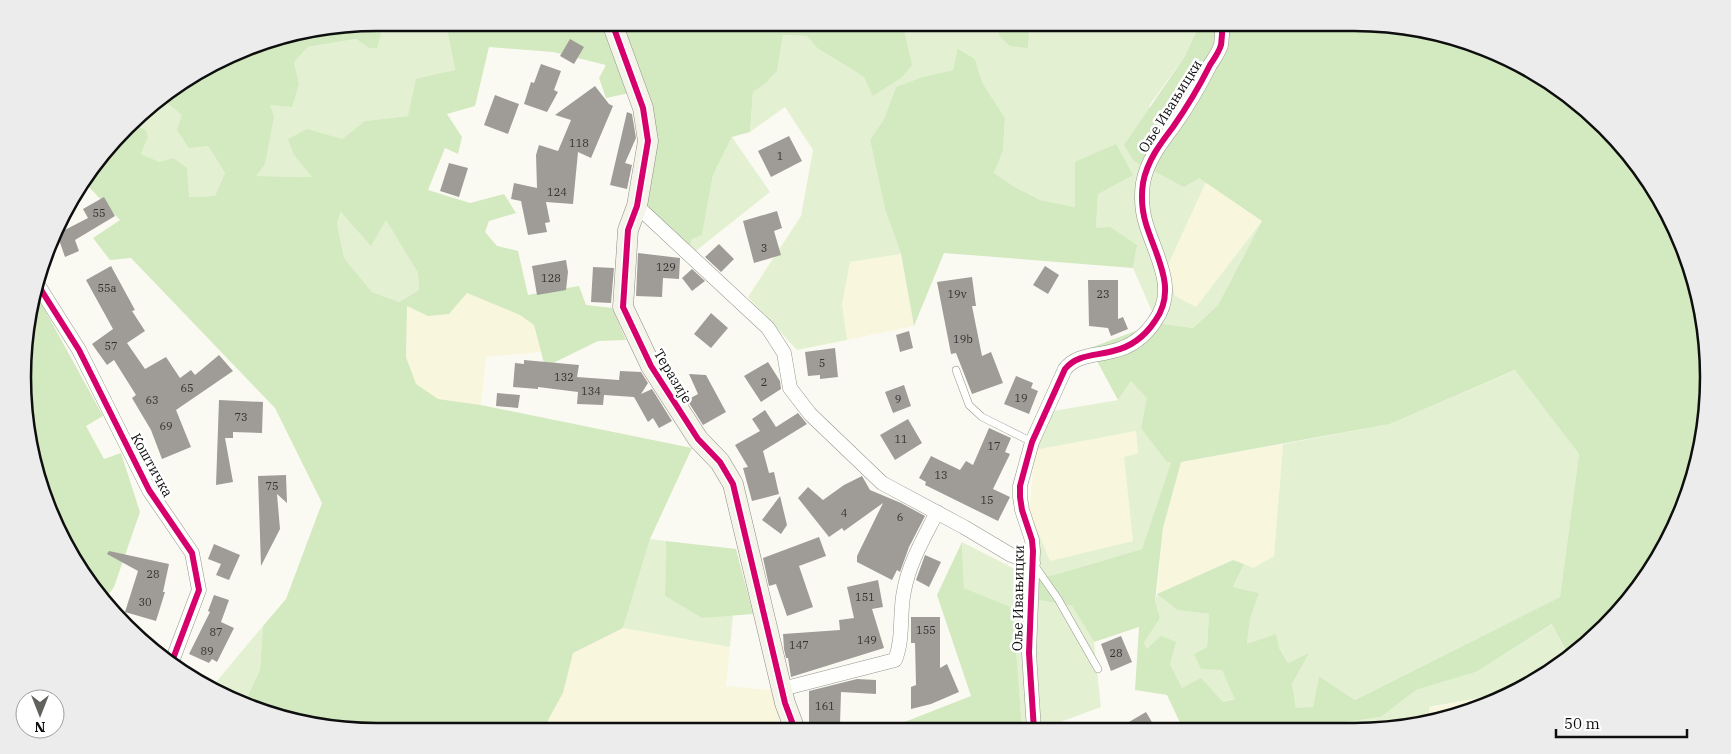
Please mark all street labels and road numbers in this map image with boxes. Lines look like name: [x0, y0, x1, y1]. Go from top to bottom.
street label: Оље Ивањицки: [1134, 56, 1206, 156]
street label: Теразије: [650, 345, 696, 407]
street label: Коштичка: [127, 430, 177, 500]
street label: Оље Ивањицки: [1008, 545, 1028, 651]

